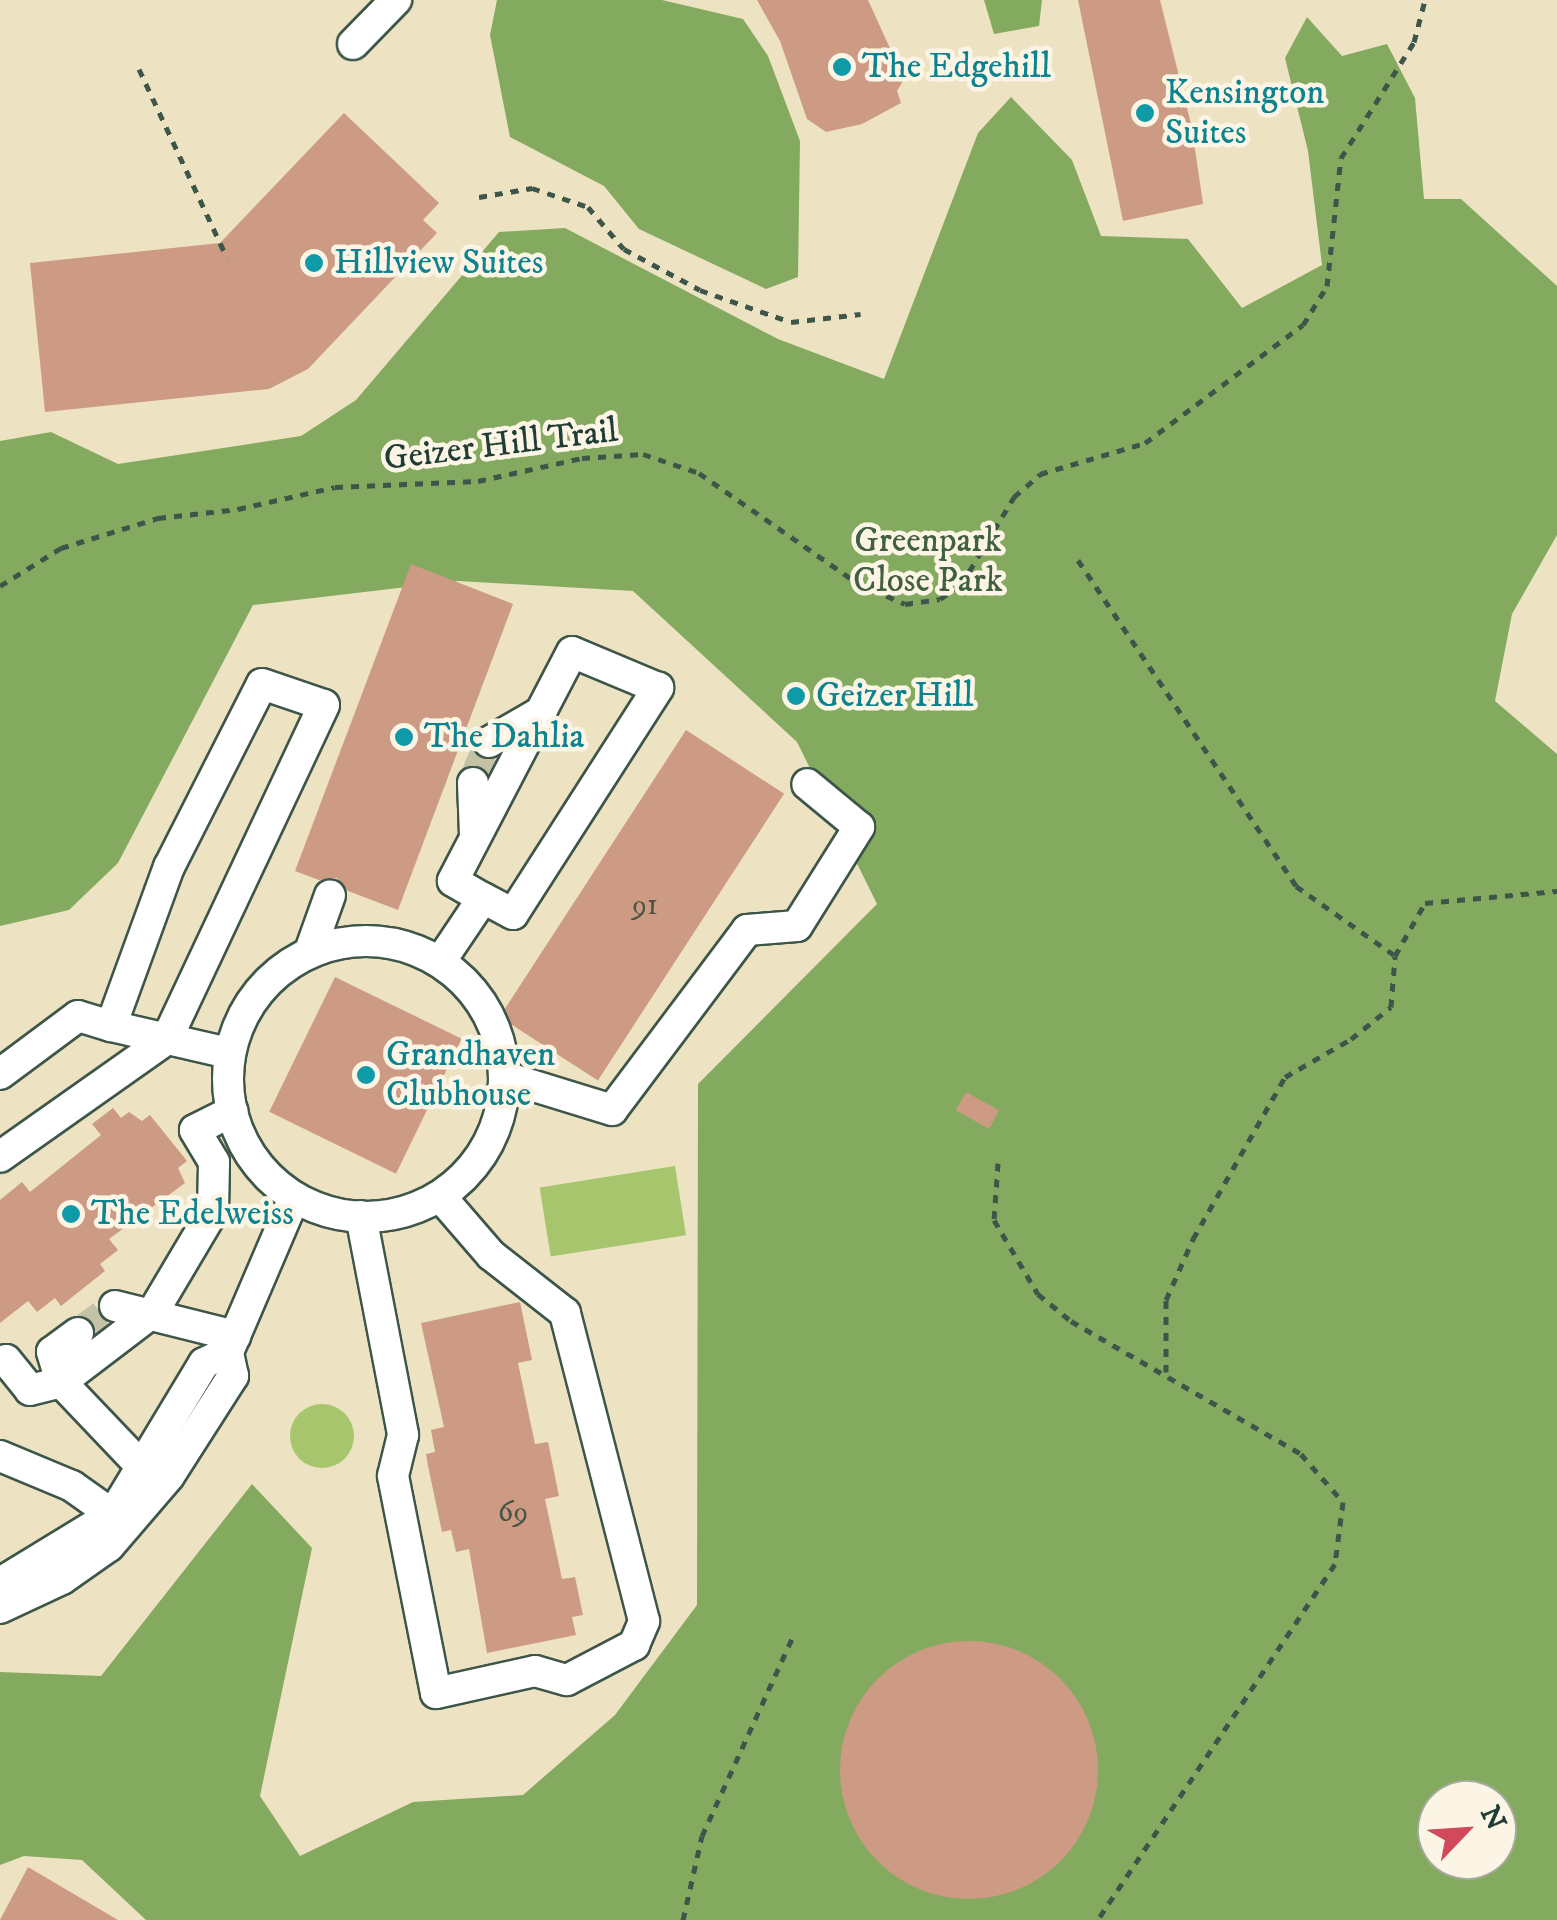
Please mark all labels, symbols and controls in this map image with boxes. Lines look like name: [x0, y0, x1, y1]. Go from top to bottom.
place label: The Edgehill: [862, 46, 1051, 88]
marker: The Edgehill: [831, 56, 853, 78]
place label: Kensington Suites: [1165, 72, 1325, 154]
marker: Kensington Suites: [1134, 102, 1156, 124]
place label: Hillview Suites: [334, 242, 543, 284]
marker: Hillview Suites: [303, 252, 325, 274]
street label: Geizer Hill Trail: [382, 410, 620, 480]
park label: Greenpark Close Park: [853, 520, 1003, 602]
place label: Geizer Hill: [816, 675, 974, 717]
marker: Geizer Hill: [785, 685, 807, 707]
place label: The Dahlia: [424, 716, 584, 758]
marker: The Dahlia: [393, 726, 415, 748]
house number: 91: [632, 888, 658, 924]
place label: Grandhaven Clubhouse: [386, 1034, 555, 1116]
marker: Grandhaven Clubhouse: [355, 1064, 377, 1086]
place label: The Edelweiss: [91, 1193, 294, 1235]
marker: The Edelweiss: [60, 1203, 82, 1225]
house number: 69: [498, 1495, 528, 1531]
north arrow: [1417, 1780, 1517, 1880]
text: N: [1472, 1800, 1514, 1836]

